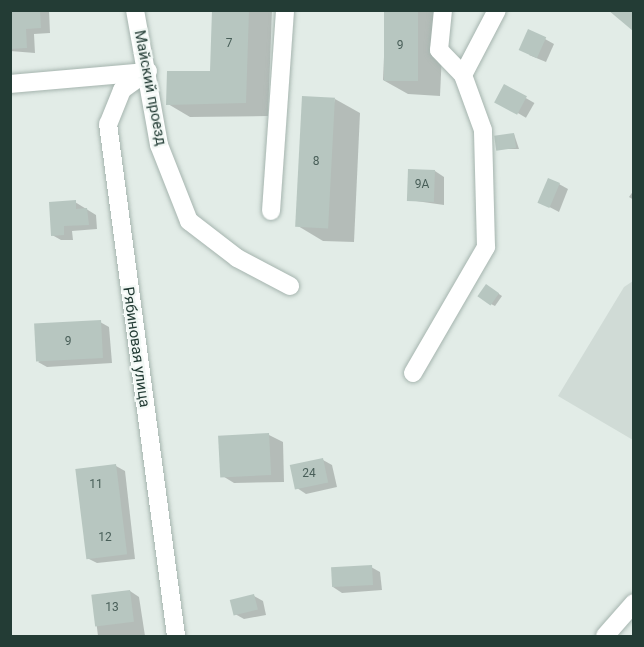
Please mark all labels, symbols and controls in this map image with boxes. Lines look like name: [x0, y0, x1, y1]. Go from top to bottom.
street label: Майский проезд: [130, 29, 170, 147]
house number: 7: [226, 37, 232, 51]
house number: 9: [397, 39, 403, 53]
house number: 8: [313, 155, 319, 169]
house number: 9А: [415, 178, 429, 192]
street label: Рябиновая улица: [119, 286, 153, 408]
house number: 9: [65, 335, 71, 349]
house number: 24: [302, 467, 316, 481]
house number: 11: [89, 478, 103, 492]
house number: 12: [98, 531, 112, 545]
house number: 13: [105, 601, 119, 615]

